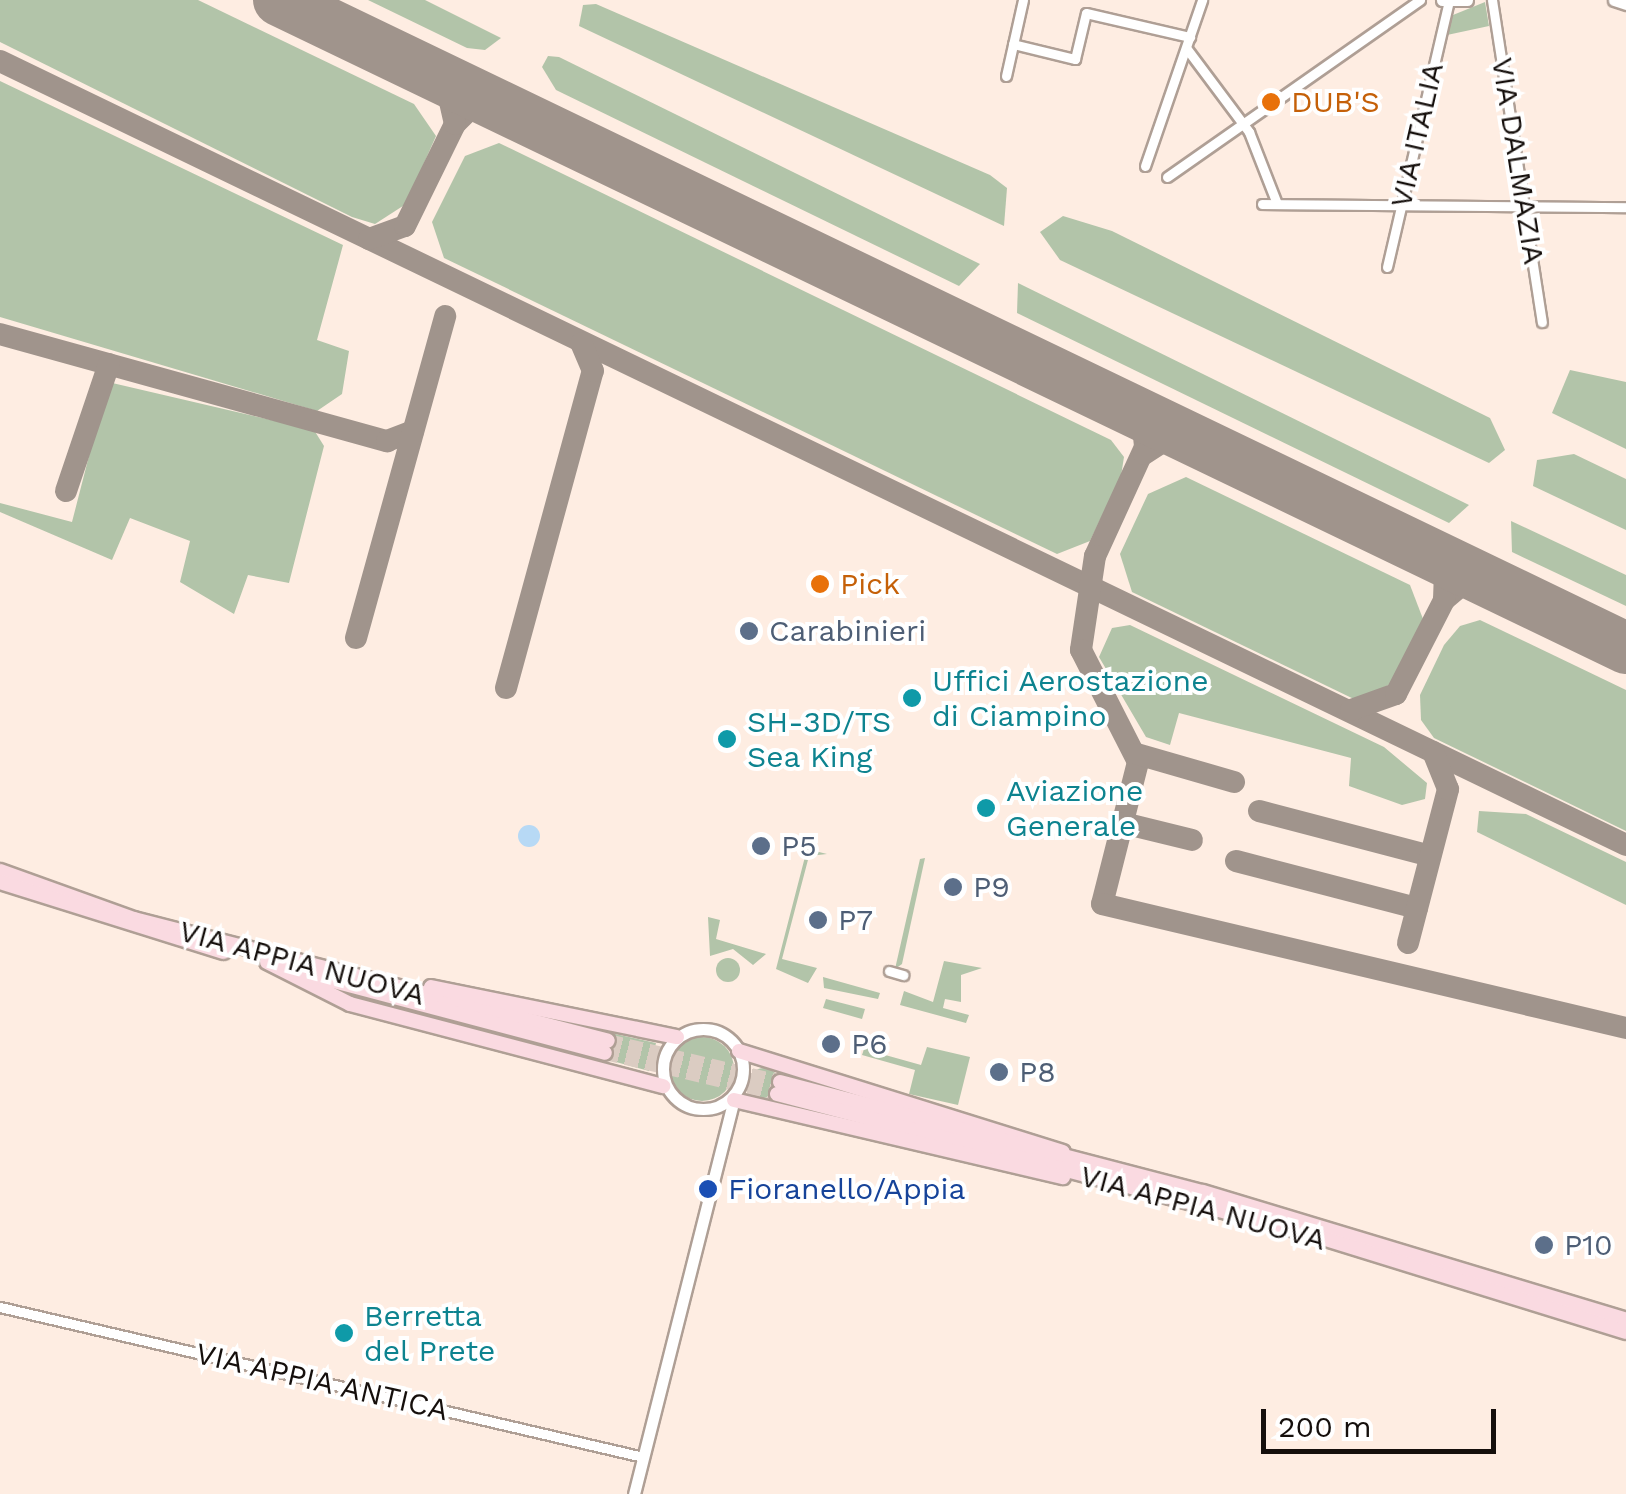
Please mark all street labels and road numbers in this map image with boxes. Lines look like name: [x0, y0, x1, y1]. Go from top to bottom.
street label: VIA DALMAZIA: [1484, 54, 1552, 268]
street label: VIA ITALIA: [1383, 58, 1451, 212]
street label: VIA APPIA NUOVA: [174, 912, 430, 1014]
street label: VIA APPIA NUOVA: [1075, 1157, 1331, 1259]
street label: VIA APPIA ANTICA: [190, 1335, 454, 1429]

